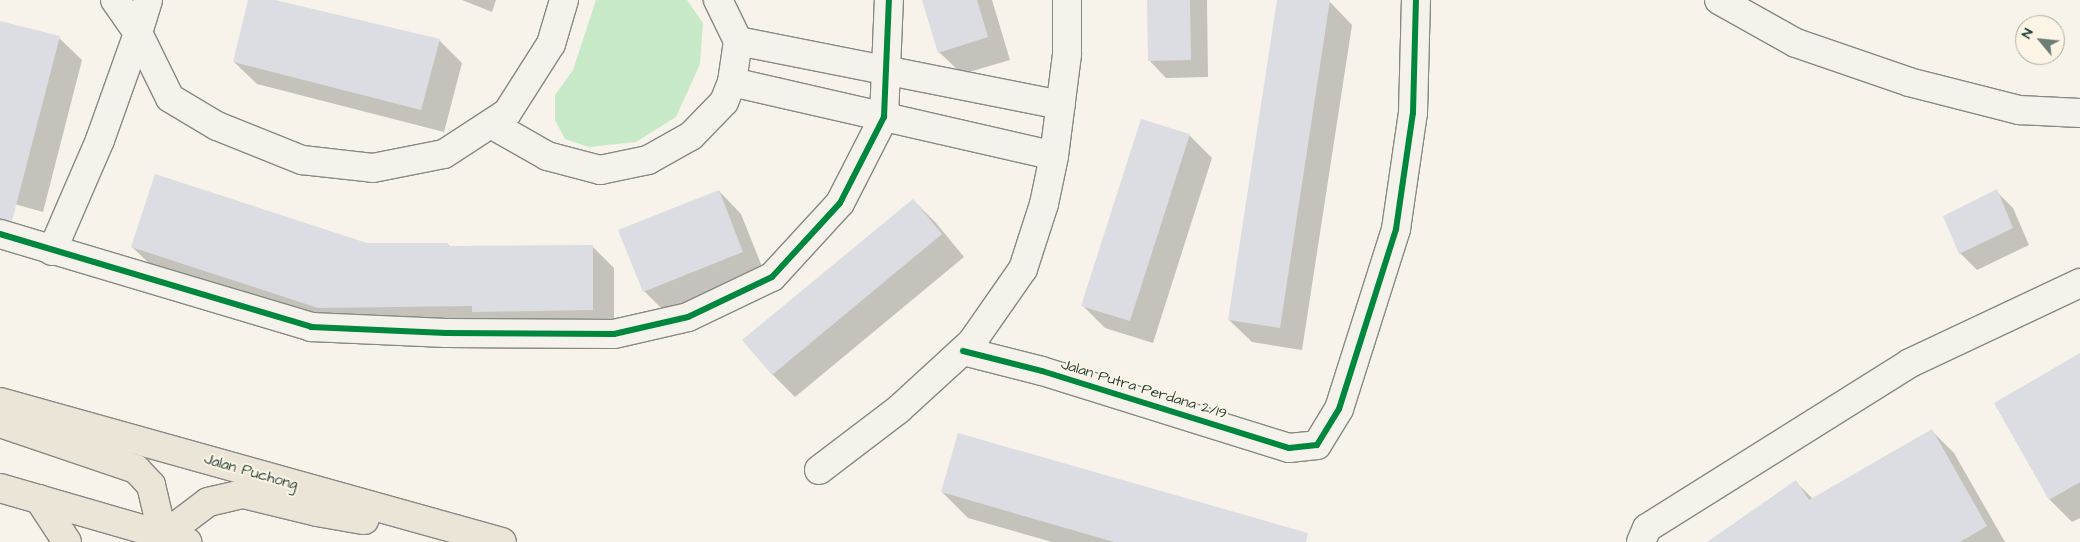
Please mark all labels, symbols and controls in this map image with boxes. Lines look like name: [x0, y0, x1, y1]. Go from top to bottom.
north arrow: [2015, 15, 2065, 65]
text: N: [2017, 25, 2039, 42]
street label: Jalan Putra Perdana 2/19: [1059, 355, 1229, 423]
street label: Jalan Puchong: [202, 450, 300, 494]

